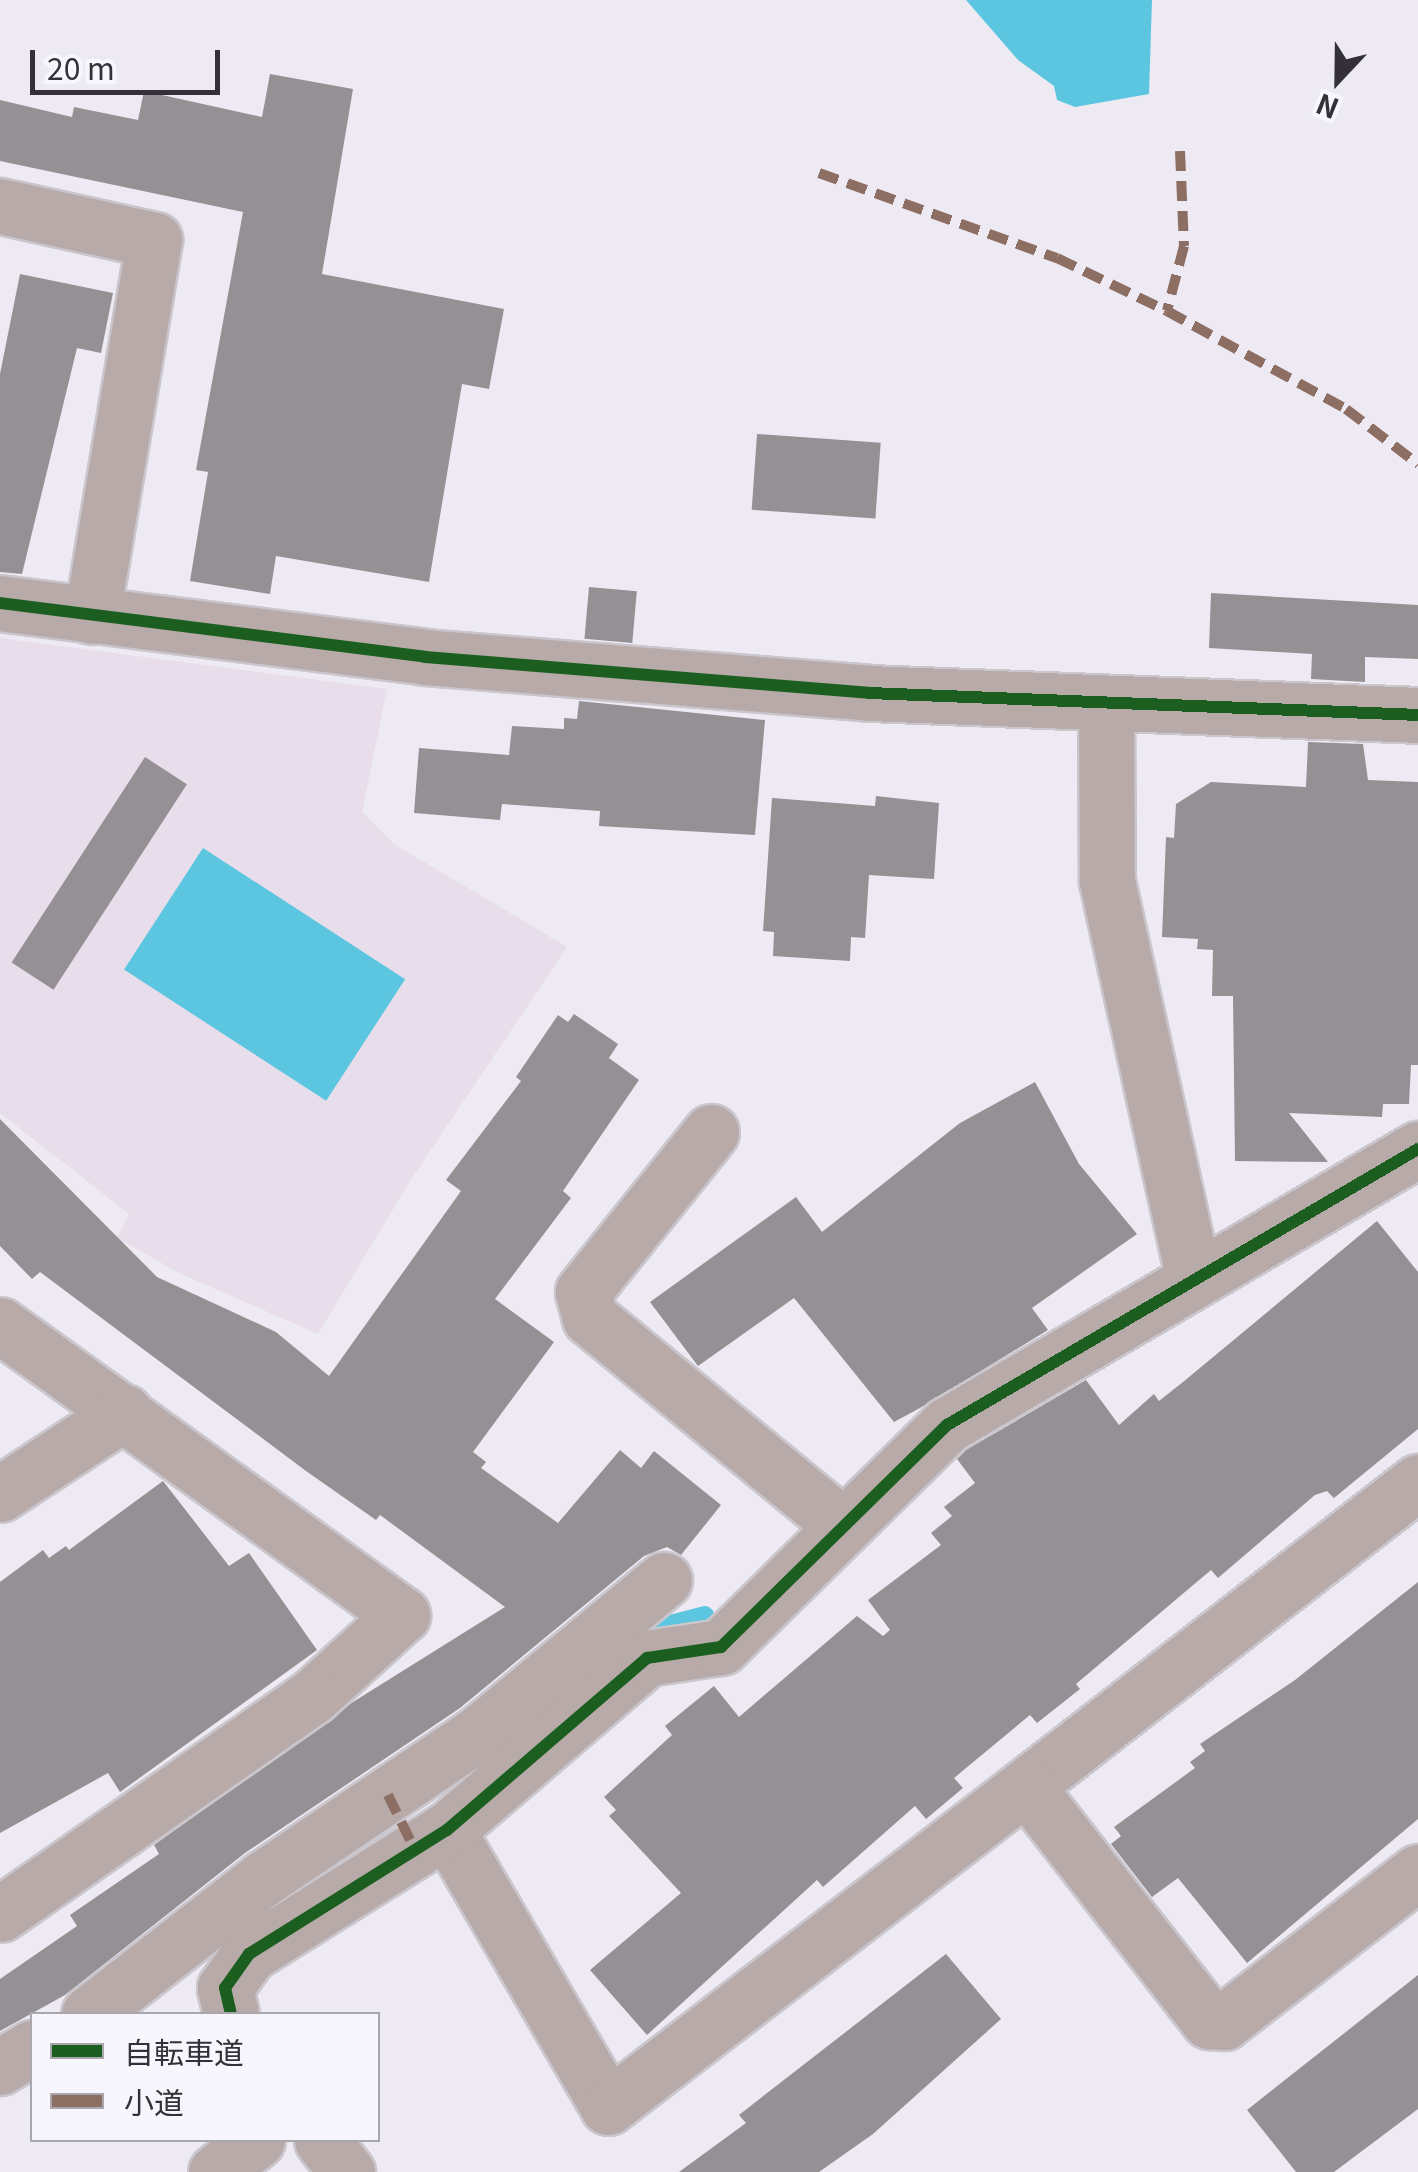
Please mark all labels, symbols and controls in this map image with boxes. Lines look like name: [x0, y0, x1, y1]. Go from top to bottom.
scale bar: [35, 30, 225, 92]
north arrow: [1288, 30, 1388, 130]
text: 20 m: [47, 45, 115, 89]
text: N: [1310, 85, 1344, 130]
legend: [30, 2012, 380, 2142]
text: 自転車道: [124, 2029, 244, 2073]
text: 小道: [124, 2079, 184, 2123]

